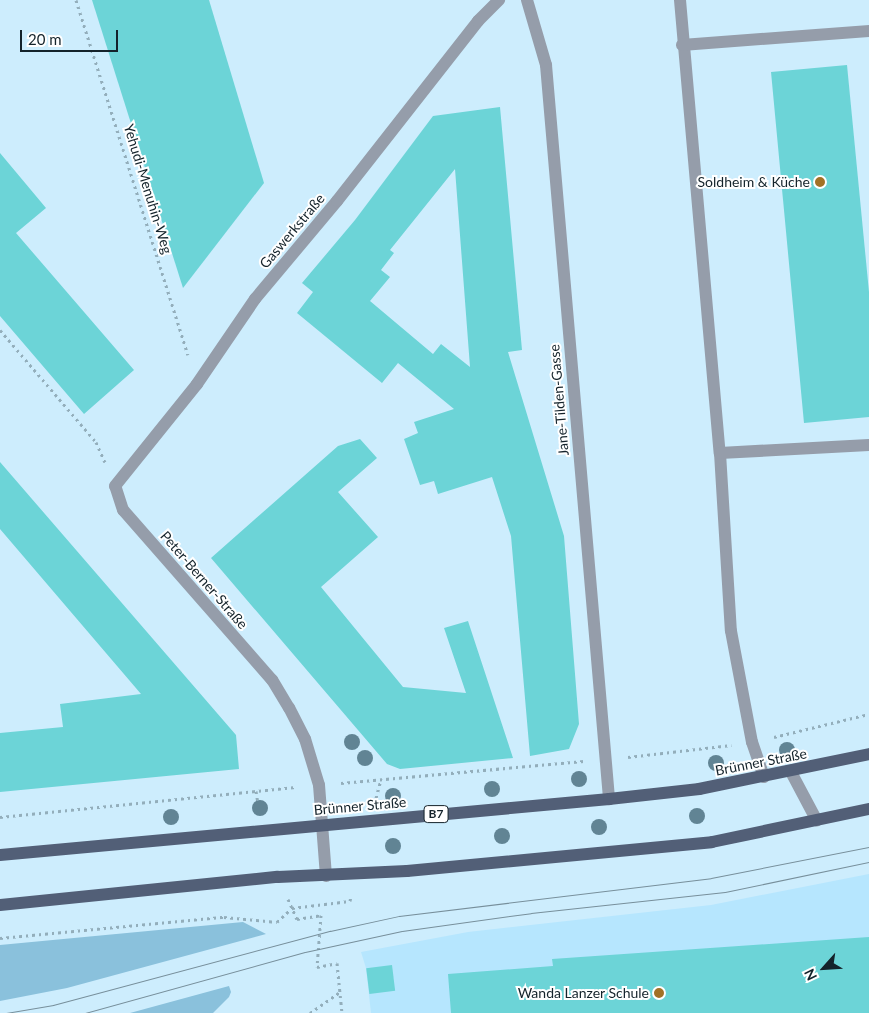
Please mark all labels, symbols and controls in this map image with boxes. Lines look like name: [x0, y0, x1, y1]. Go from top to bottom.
scale bar: [22, 20, 120, 52]
text: 20 m: [28, 30, 62, 48]
street label: Yehudi-Menuhin-Weg: [120, 122, 176, 256]
place label: Soldheim & Küche: [698, 174, 810, 190]
marker: Soldheim & Küche: [814, 176, 826, 188]
street label: Gaswerkstraße: [256, 190, 328, 272]
street label: Jane-Tilden-Gasse: [546, 344, 572, 456]
street label: Peter-Berner-Straße: [157, 528, 251, 632]
street label: Brünner Straße: [714, 745, 808, 779]
street label: Brünner Straße: [313, 794, 407, 818]
road number: B7: [424, 804, 448, 824]
north arrow: [799, 943, 849, 993]
text: N: [800, 966, 820, 983]
place label: Wanda Lanzer Schule: [517, 985, 649, 1001]
marker: Wanda Lanzer Schule: [653, 987, 665, 999]

